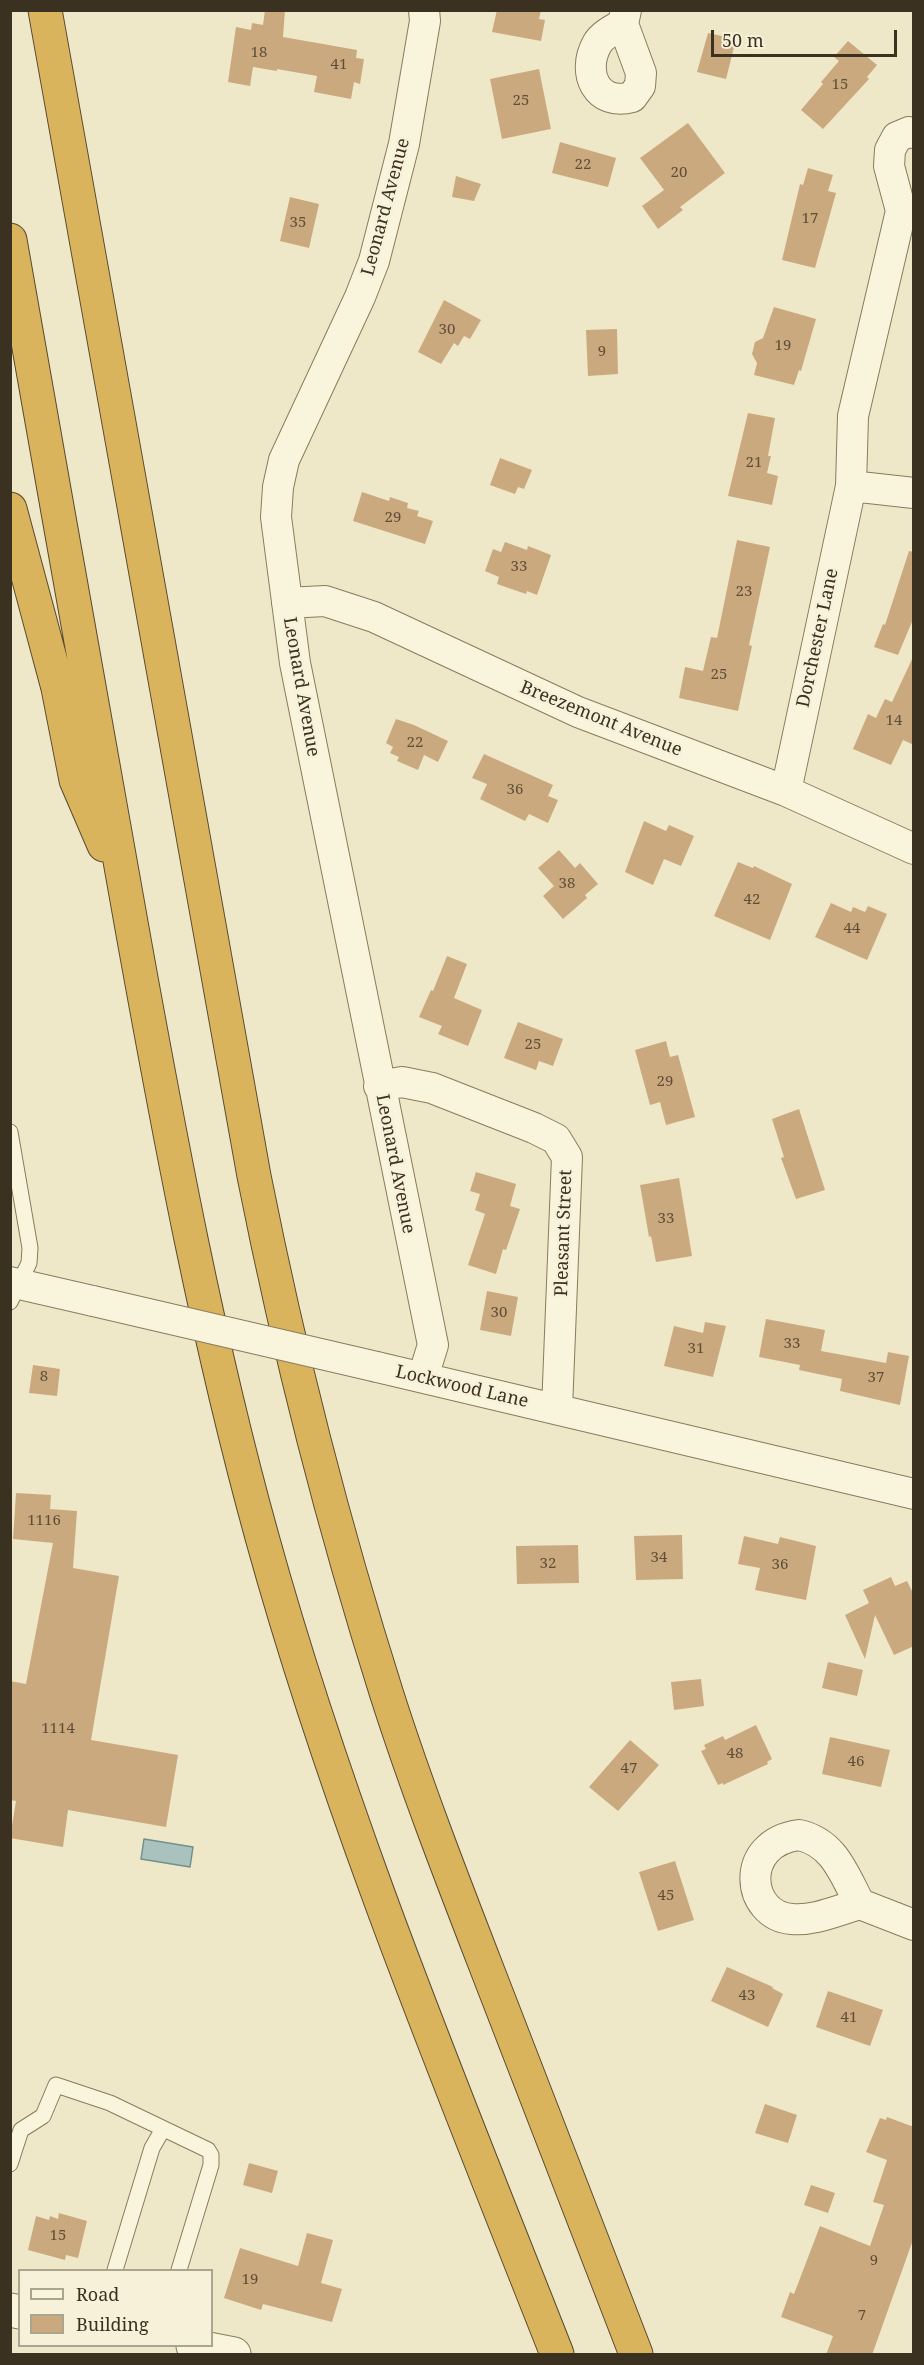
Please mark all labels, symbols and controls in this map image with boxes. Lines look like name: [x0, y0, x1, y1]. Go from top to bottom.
scale bar: [714, 18, 900, 56]
text: 50 m: [722, 28, 764, 52]
house number: 18: [251, 44, 267, 62]
house number: 41: [331, 56, 347, 74]
house number: 15: [832, 76, 848, 94]
house number: 25: [513, 92, 529, 110]
street label: Leonard Avenue: [357, 136, 415, 278]
house number: 22: [575, 156, 591, 174]
house number: 20: [671, 164, 687, 182]
house number: 17: [802, 210, 818, 228]
house number: 35: [290, 214, 306, 232]
house number: 30: [439, 321, 455, 339]
house number: 19: [775, 337, 791, 355]
house number: 9: [598, 343, 606, 361]
house number: 21: [746, 454, 762, 472]
house number: 29: [385, 509, 401, 527]
house number: 33: [511, 558, 527, 576]
street label: Dorchester Lane: [793, 566, 843, 710]
house number: 23: [736, 583, 752, 601]
street label: Leonard Avenue: [278, 615, 324, 759]
house number: 25: [711, 666, 727, 684]
street label: Breezemont Avenue: [517, 677, 685, 761]
house number: 14: [886, 712, 902, 730]
house number: 22: [407, 734, 423, 752]
house number: 36: [507, 781, 523, 799]
house number: 38: [559, 875, 575, 893]
house number: 42: [744, 891, 760, 909]
house number: 44: [844, 920, 860, 938]
house number: 25: [525, 1036, 541, 1054]
house number: 29: [657, 1073, 673, 1091]
street label: Leonard Avenue: [371, 1092, 419, 1236]
street label: Pleasant Street: [551, 1169, 577, 1297]
house number: 33: [658, 1210, 674, 1228]
house number: 30: [491, 1304, 507, 1322]
house number: 33: [784, 1335, 800, 1353]
house number: 31: [688, 1340, 704, 1358]
street label: Lockwood Lane: [394, 1361, 530, 1413]
house number: 8: [40, 1368, 48, 1386]
house number: 37: [868, 1369, 884, 1387]
house number: 1116: [27, 1512, 61, 1530]
house number: 34: [651, 1549, 667, 1567]
house number: 32: [540, 1555, 556, 1573]
house number: 36: [772, 1556, 788, 1574]
house number: 1114: [41, 1720, 75, 1738]
house number: 48: [727, 1745, 743, 1763]
house number: 46: [848, 1753, 864, 1771]
house number: 47: [621, 1760, 637, 1778]
house number: 45: [658, 1887, 674, 1905]
house number: 43: [739, 1987, 755, 2005]
house number: 41: [841, 2009, 857, 2027]
house number: 15: [50, 2227, 66, 2245]
house number: 9: [870, 2252, 878, 2270]
legend: [18, 2269, 213, 2347]
house number: 19: [242, 2271, 258, 2289]
text: Road: [76, 2282, 119, 2306]
house number: 7: [858, 2307, 866, 2325]
text: Building: [76, 2312, 149, 2336]

